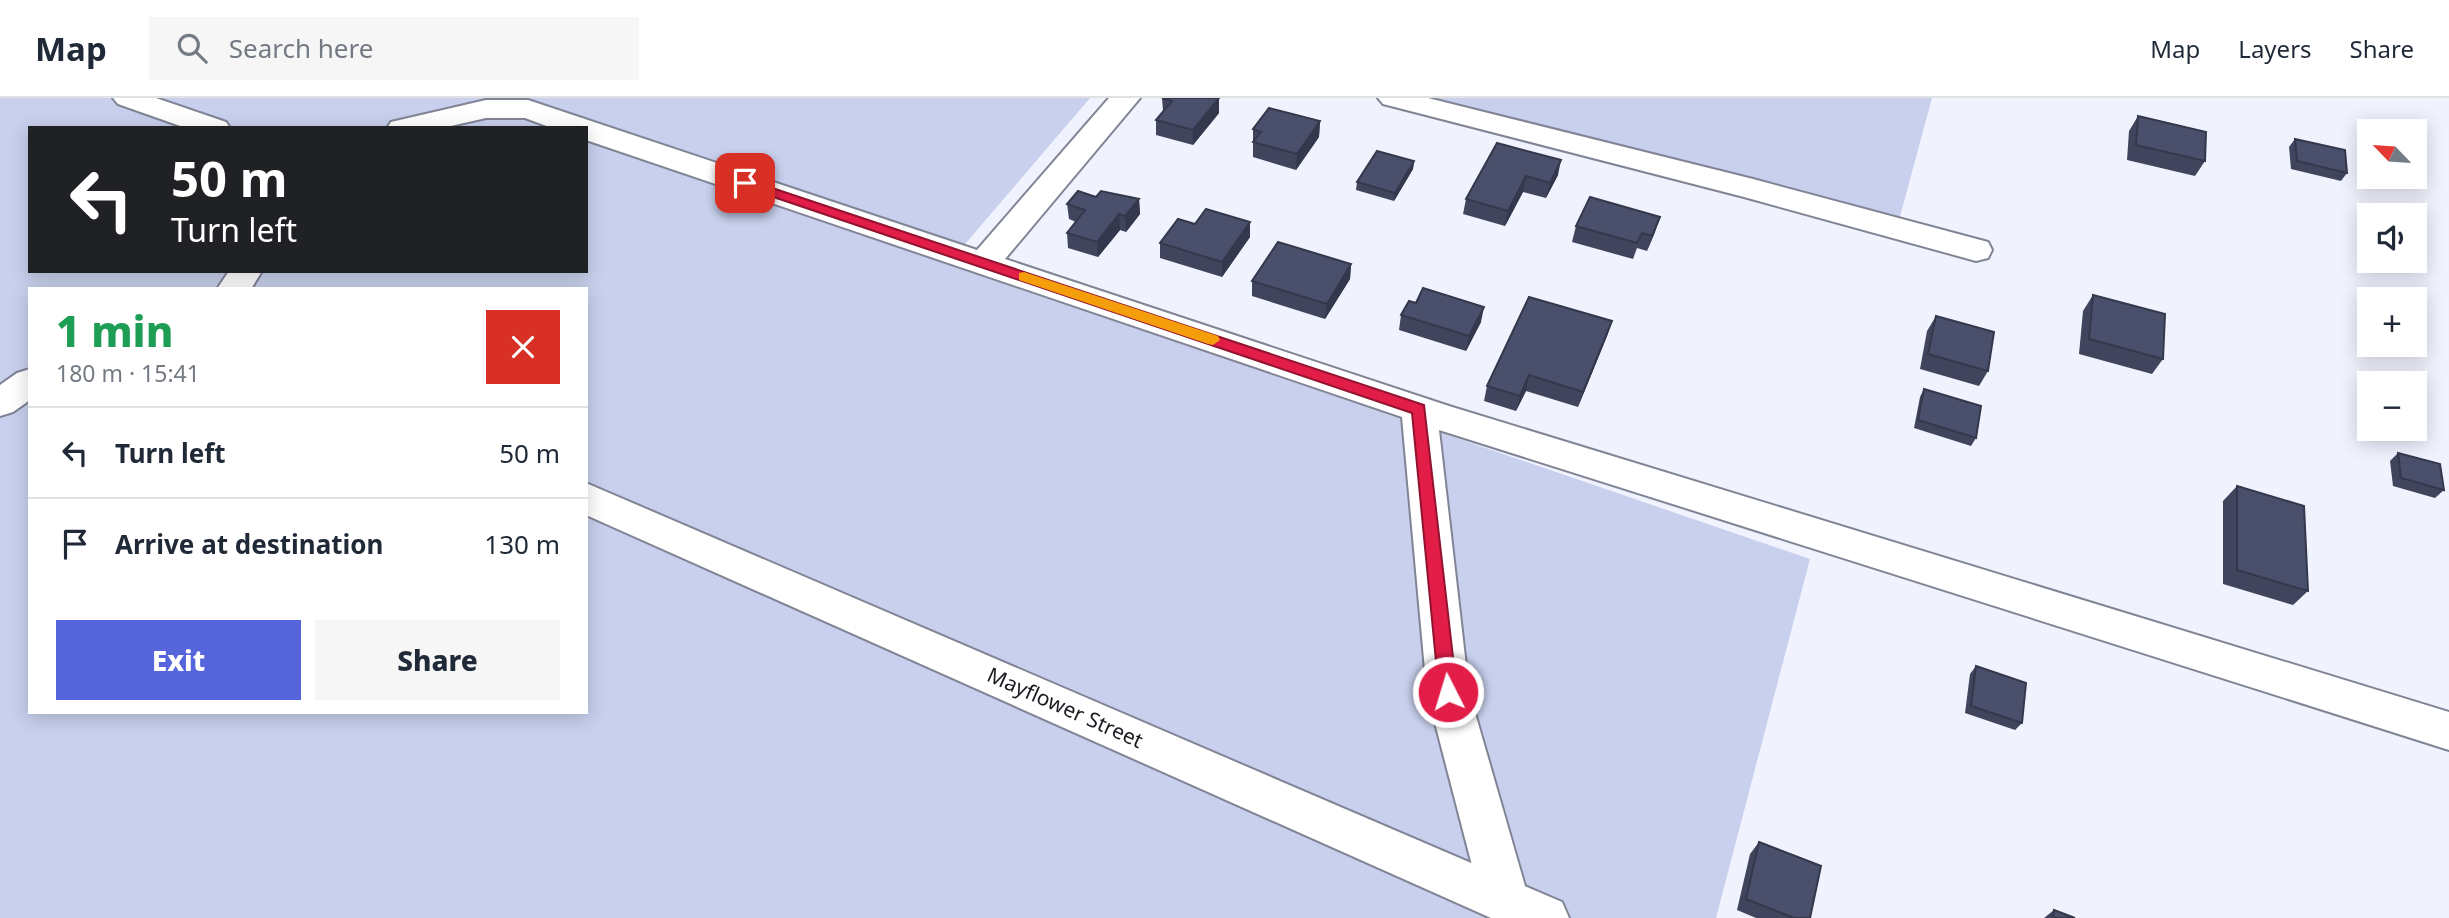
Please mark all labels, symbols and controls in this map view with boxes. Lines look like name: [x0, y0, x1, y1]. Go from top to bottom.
search box: [149, 17, 639, 80]
text: Map: [35, 26, 107, 71]
icon: search: [173, 29, 211, 67]
text: Search here: [229, 30, 373, 66]
text: Map: [2150, 32, 2200, 65]
text: Layers: [2238, 32, 2312, 65]
text: Share: [2350, 32, 2414, 65]
north arrow: [2357, 119, 2427, 189]
map controls: [2357, 119, 2427, 441]
text: 50 m: [171, 145, 288, 211]
pin: [715, 153, 775, 213]
icon: left: [56, 154, 147, 245]
icon: arrive: [726, 164, 764, 202]
button: sound: [2357, 203, 2427, 273]
text: Turn left: [171, 208, 297, 251]
button: +: [2357, 287, 2427, 357]
text: 1 min: [56, 302, 173, 359]
button: close: [486, 310, 560, 384]
text: 180 m · 15:41: [56, 357, 200, 389]
button: −: [2357, 371, 2427, 441]
icon: left: [56, 434, 94, 472]
text: Turn left: [115, 435, 226, 471]
text: 50 m: [499, 435, 560, 471]
icon: arrive: [56, 525, 94, 563]
text: Arrive at destination: [115, 526, 384, 562]
text: 130 m: [484, 526, 560, 562]
button: Exit: [56, 620, 301, 700]
button: Share: [315, 620, 560, 700]
position arrow: [1411, 655, 1485, 729]
street label: Mayflower Street: [983, 660, 1148, 754]

